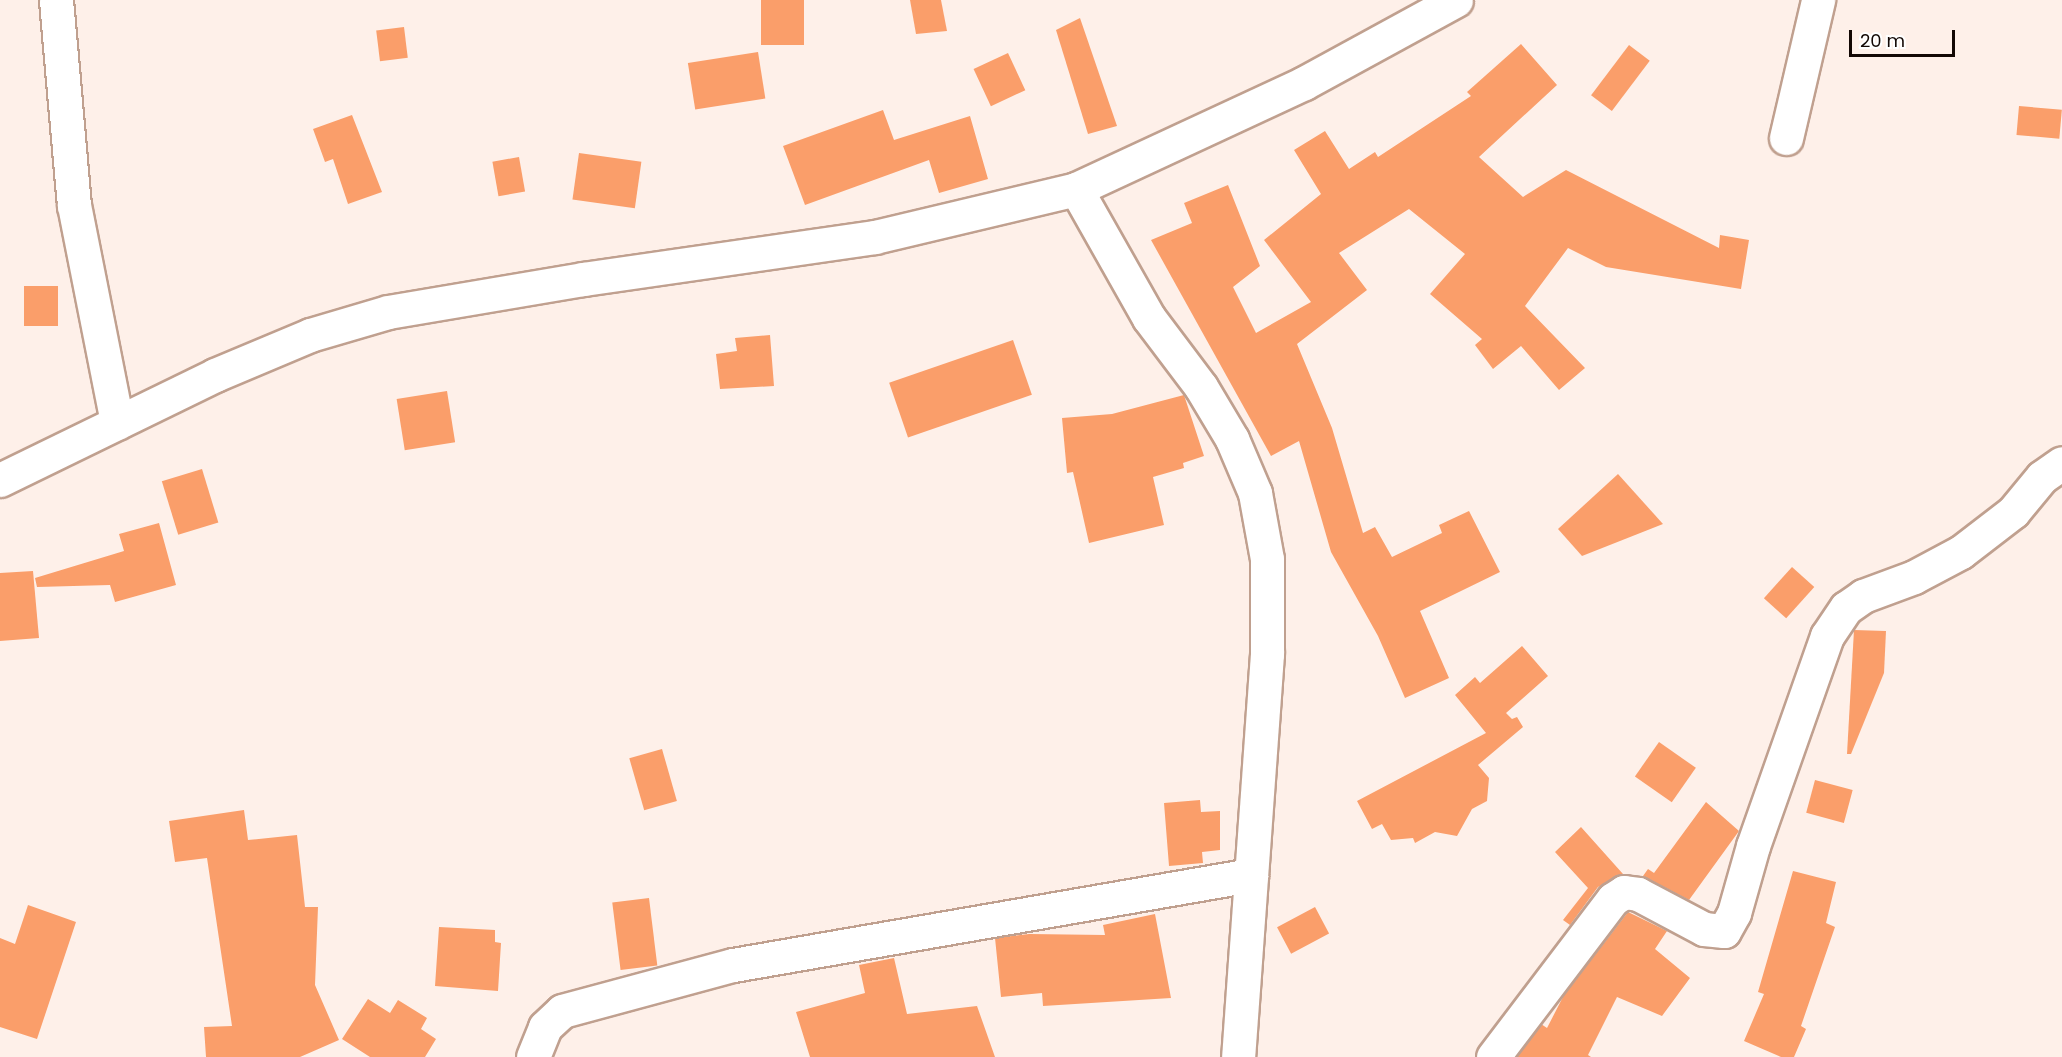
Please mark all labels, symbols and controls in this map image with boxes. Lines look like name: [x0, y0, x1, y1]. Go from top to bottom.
scale bar: [1852, 18, 1958, 56]
text: 20 m: [1860, 28, 1905, 53]

